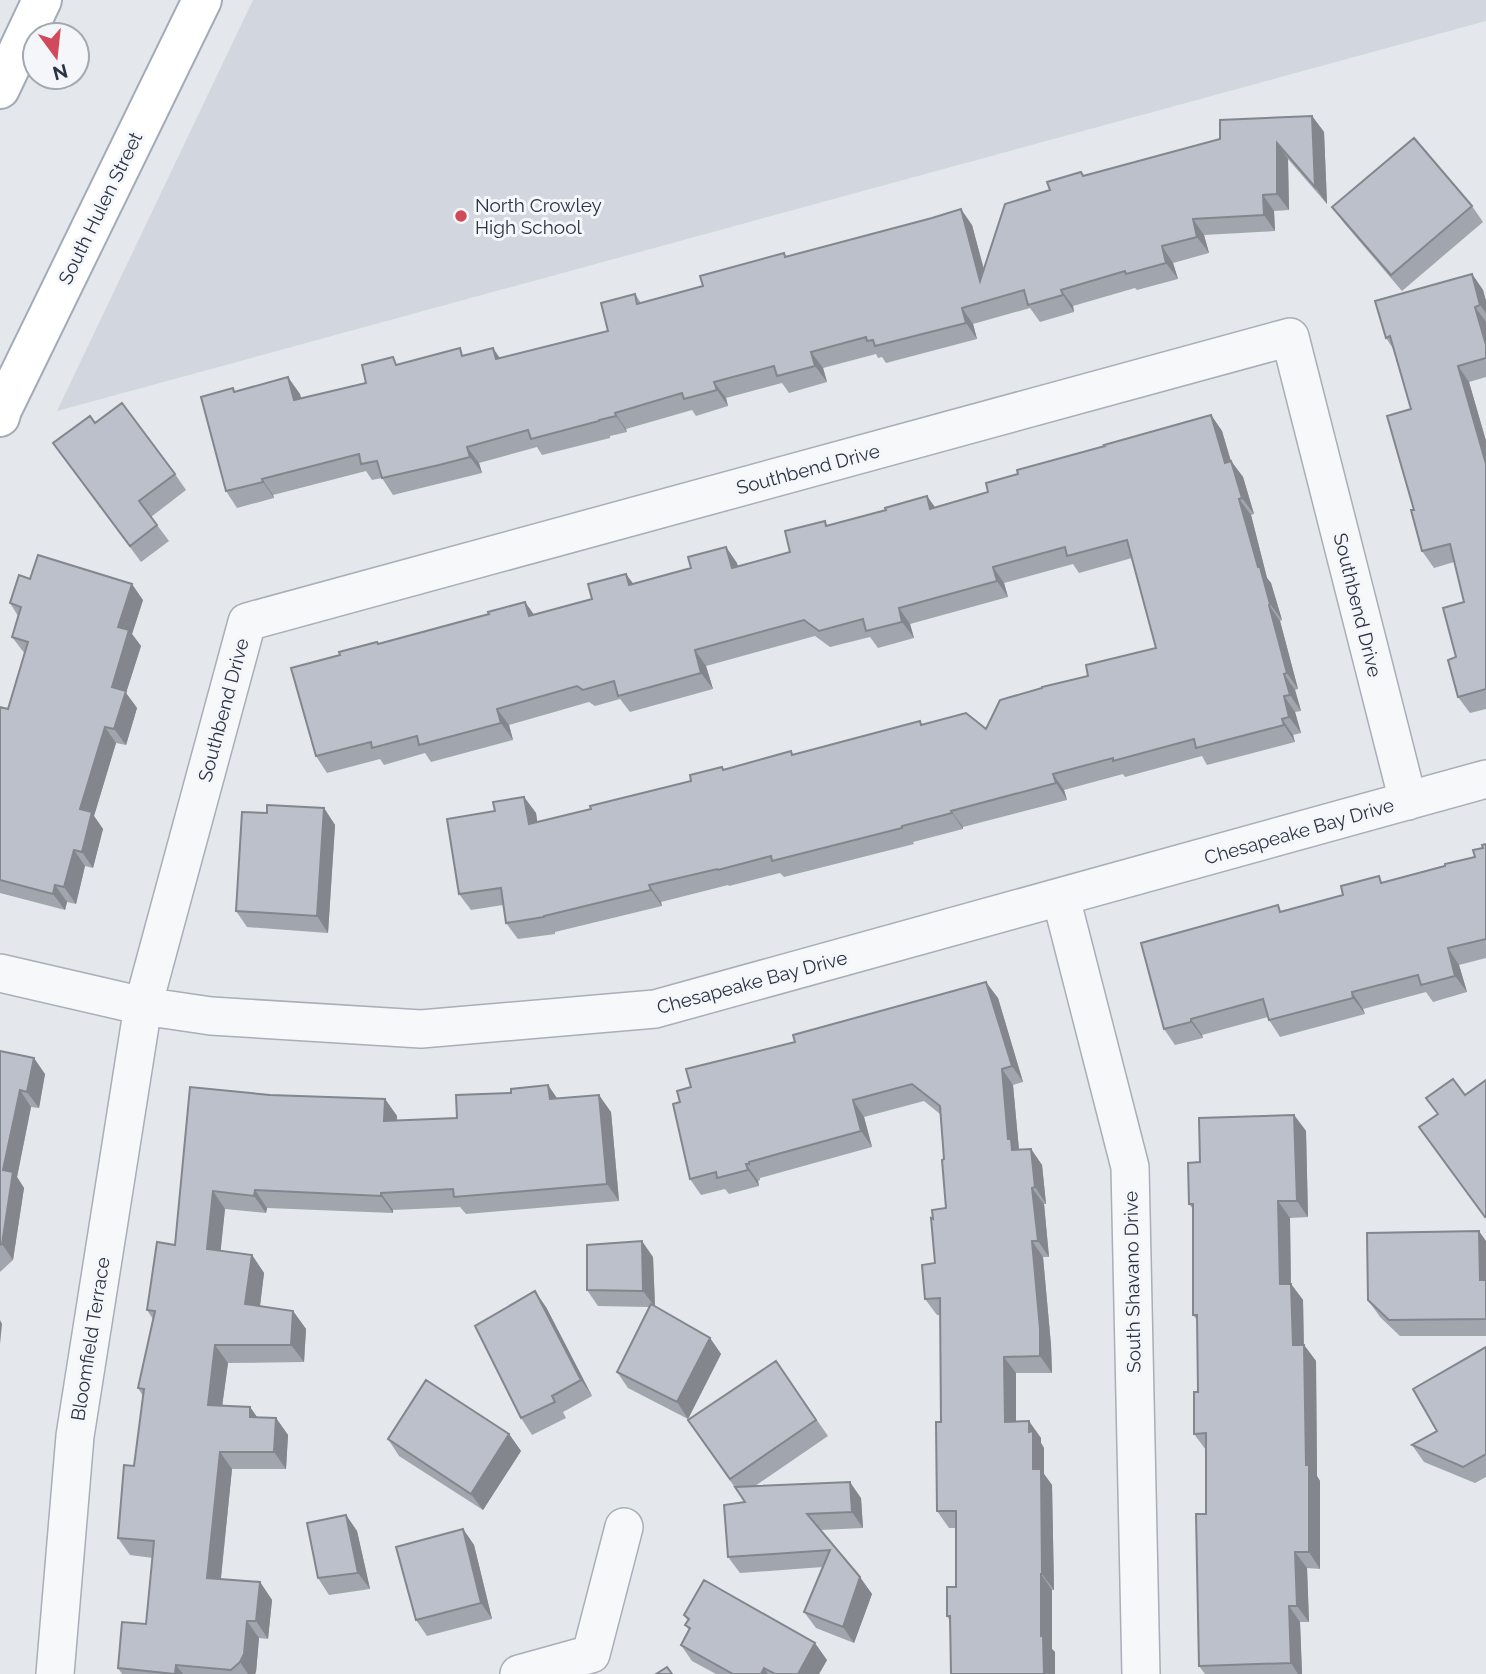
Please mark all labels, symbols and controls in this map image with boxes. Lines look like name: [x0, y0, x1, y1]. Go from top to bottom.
north arrow: [21, 21, 91, 91]
text: N: [51, 60, 70, 85]
street label: South Hulen Street: [54, 128, 147, 288]
place label: North Crowley High School: [475, 194, 602, 238]
marker: North Crowley High School: [453, 208, 469, 224]
street label: Southbend Drive: [734, 439, 882, 499]
street label: Southbend Drive: [1329, 531, 1387, 679]
street label: Southbend Drive: [193, 636, 253, 784]
street label: Chesapeake Bay Drive: [1202, 793, 1396, 869]
street label: Chesapeake Bay Drive: [654, 946, 850, 1018]
street label: South Shavano Drive: [1119, 1191, 1145, 1373]
street label: Bloomfield Terrace: [66, 1256, 114, 1422]

